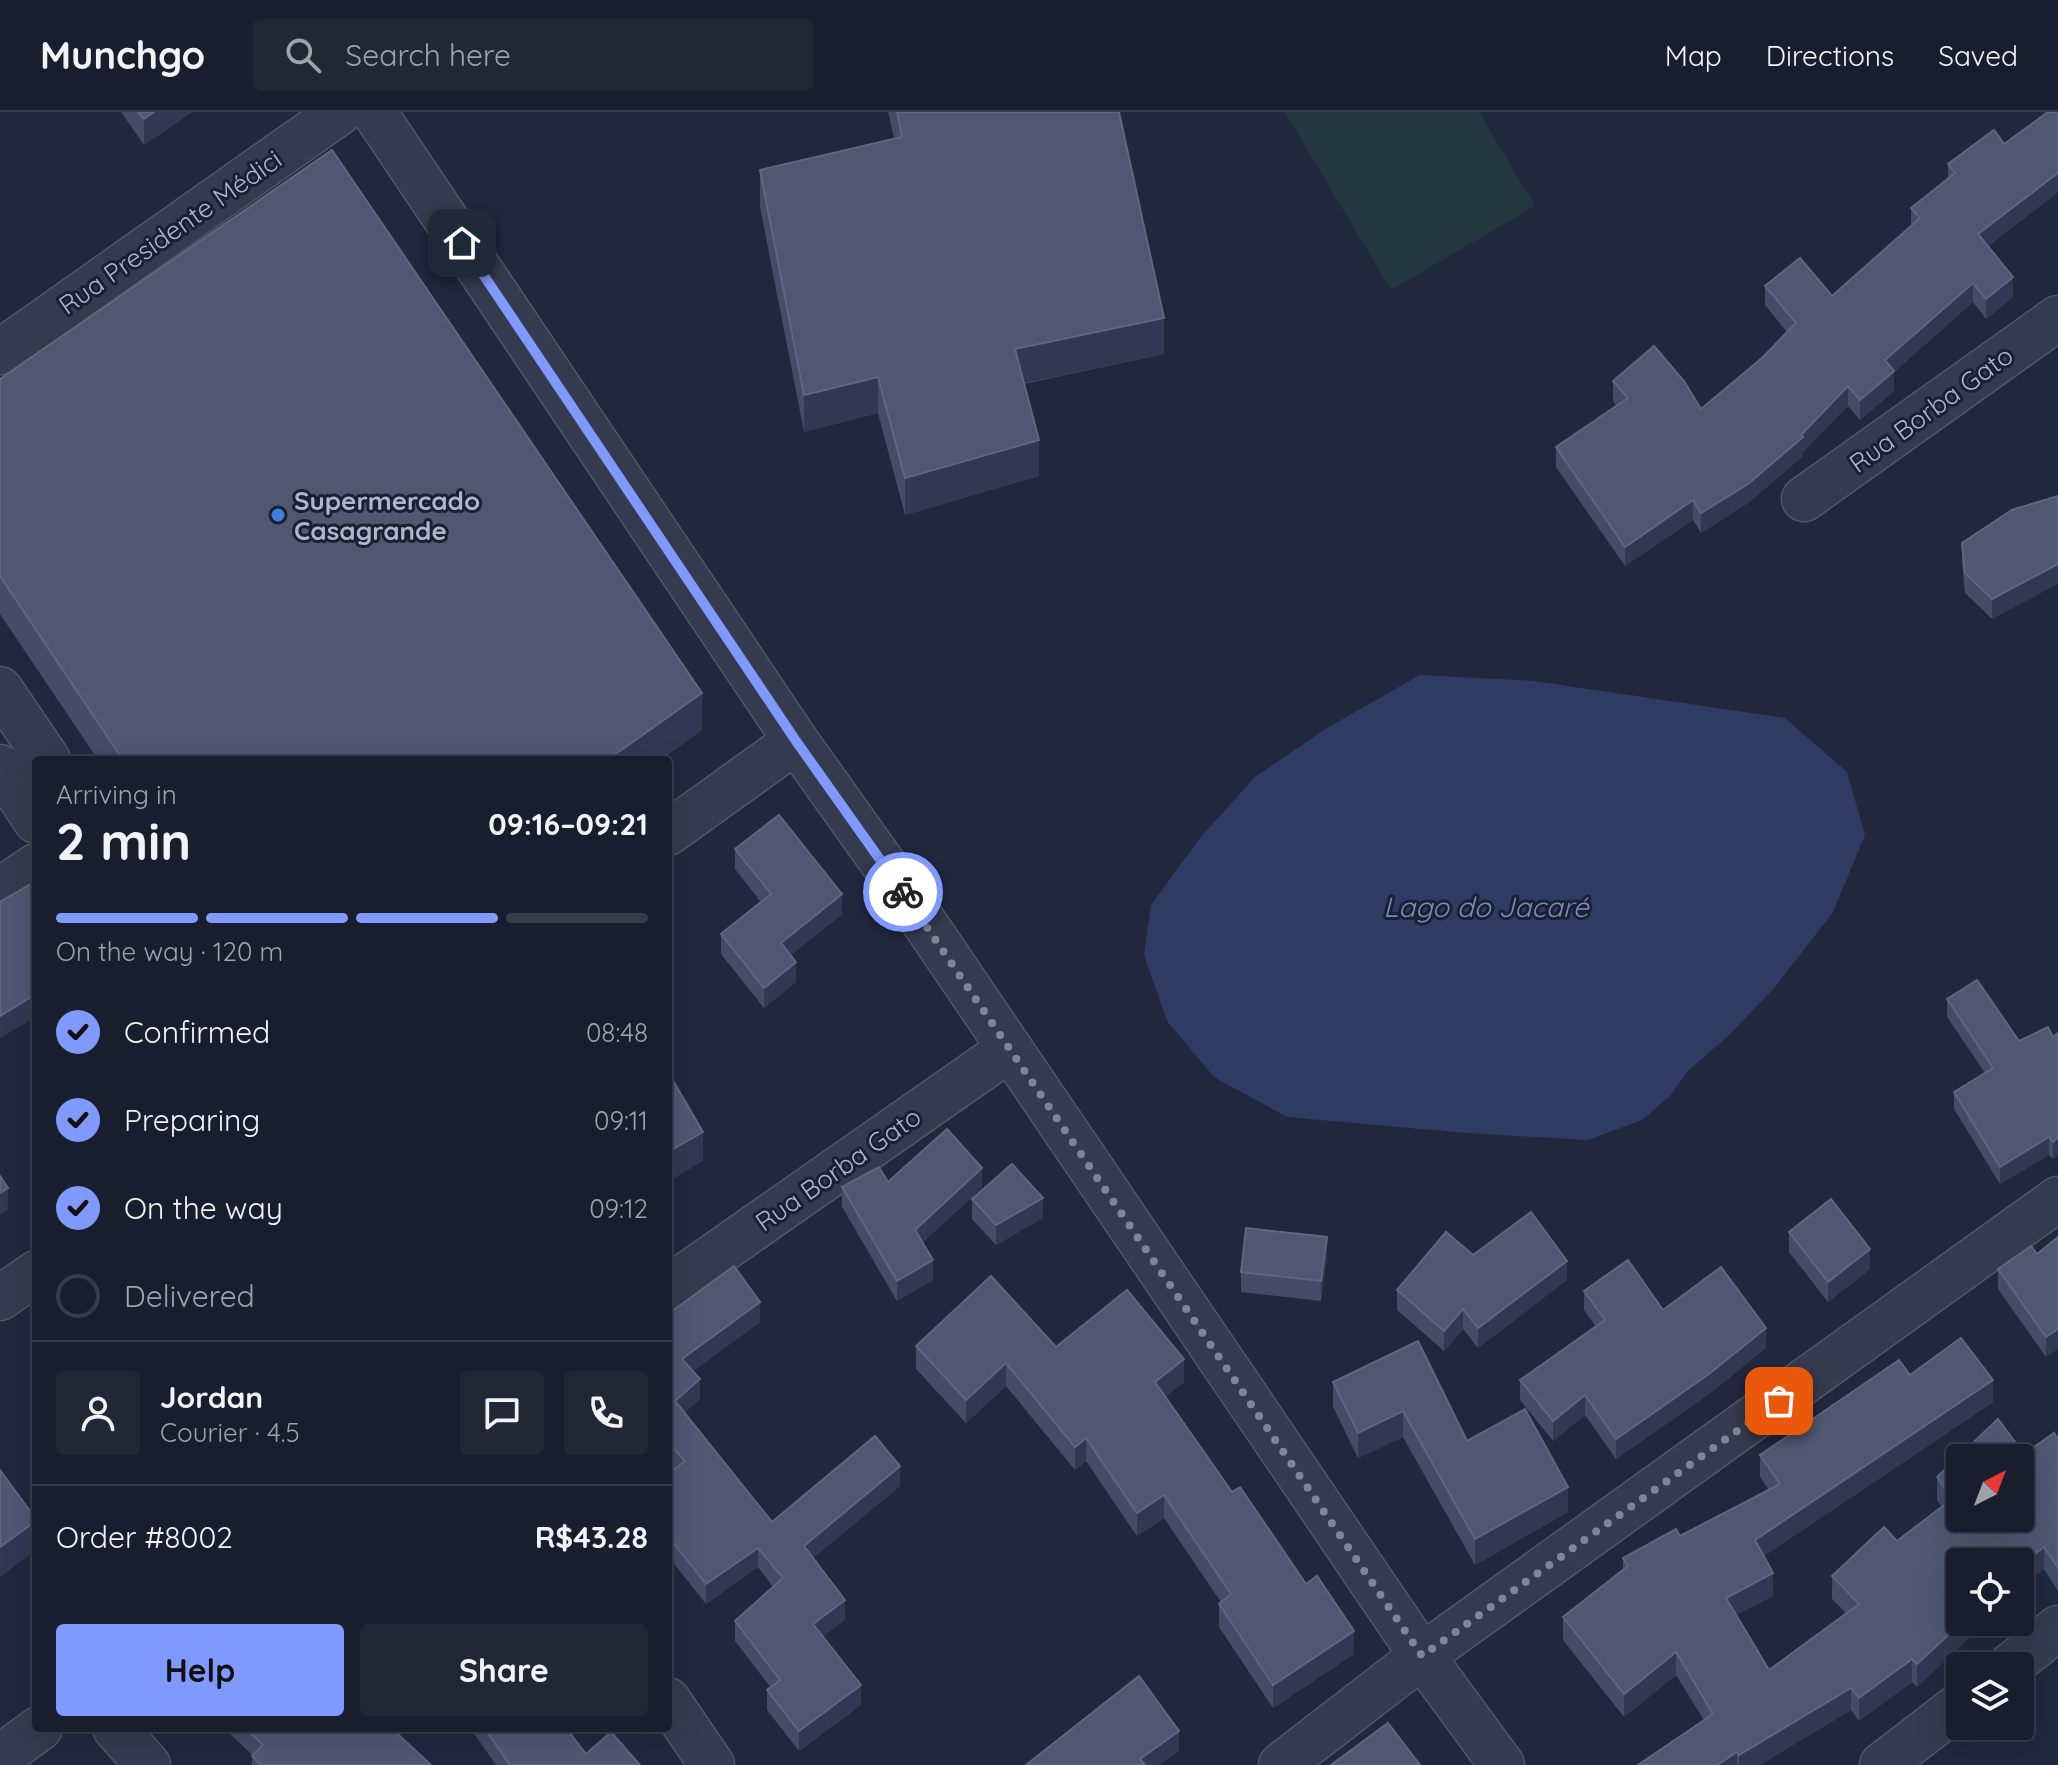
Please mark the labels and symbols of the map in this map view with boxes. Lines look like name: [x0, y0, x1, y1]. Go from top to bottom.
street label: Rua Presidente Médici: [52, 143, 288, 321]
pin: [428, 209, 496, 277]
street label: Rua Borba Gato: [1843, 338, 2019, 480]
place label: Supermercado Casagrande: [294, 484, 480, 547]
marker: Supermercado Casagrande: [269, 506, 287, 524]
courier: [863, 852, 943, 932]
water label: Lago do Jacaré: [1383, 889, 1590, 924]
street label: Rua Borba Gato: [749, 1100, 927, 1238]
pin: [1745, 1367, 1813, 1435]
north arrow: [1946, 1444, 2034, 1532]

